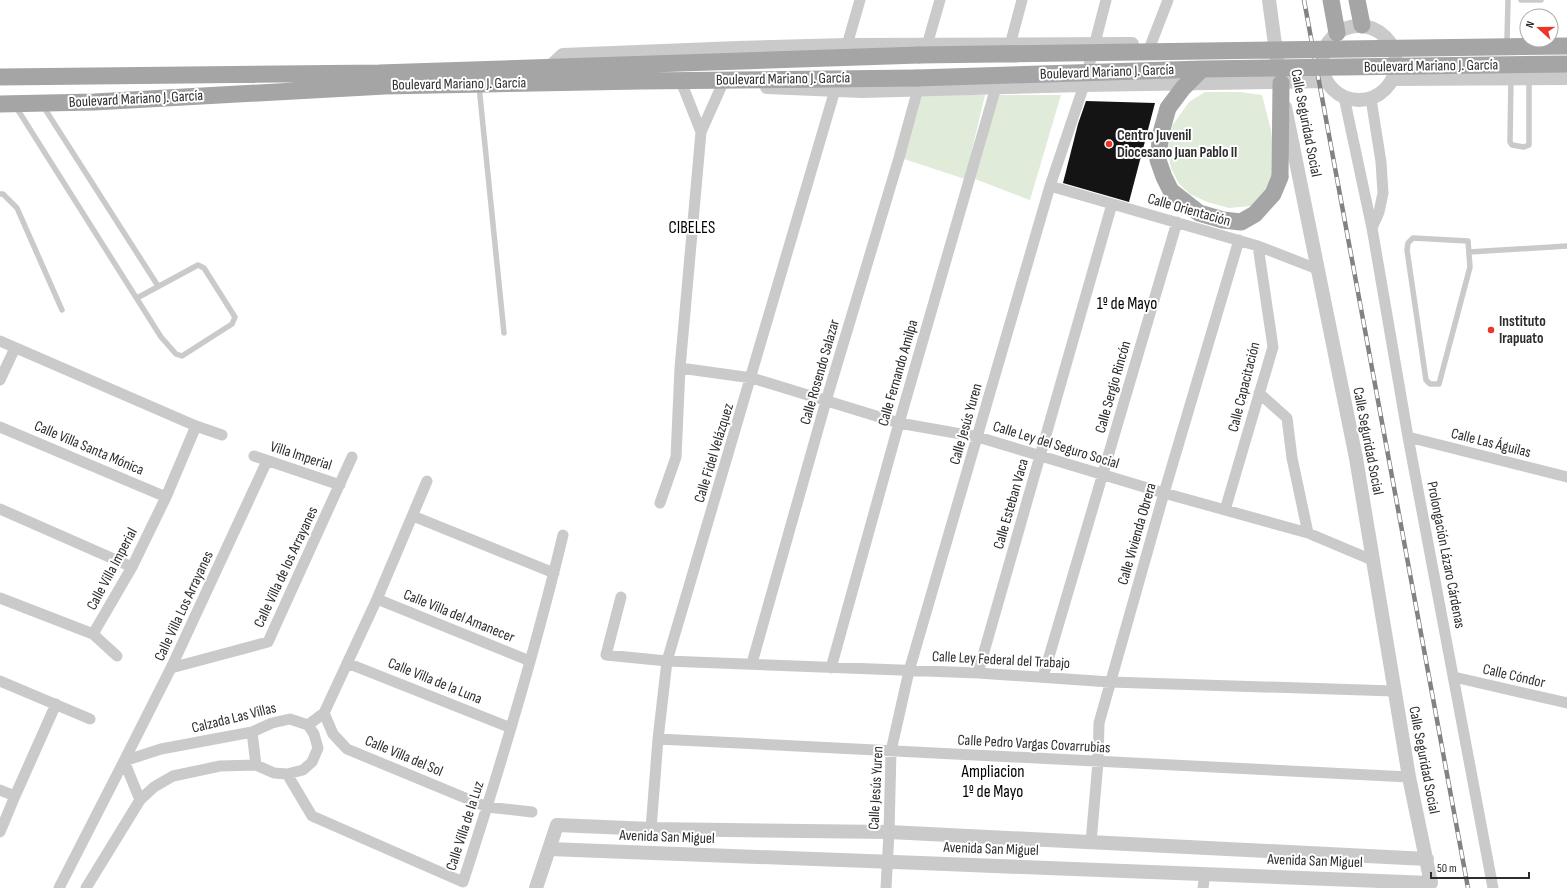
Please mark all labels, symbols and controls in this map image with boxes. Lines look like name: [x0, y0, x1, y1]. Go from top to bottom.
north arrow: [1519, 8, 1559, 48]
text: N: [1523, 19, 1537, 30]
street label: Boulevard Mariano J. García: [1364, 55, 1499, 77]
street label: Boulevard Mariano J. García: [1039, 60, 1175, 84]
street label: Boulevard Mariano J. García: [716, 68, 851, 90]
street label: Calle Seguridad Social: [1286, 68, 1326, 178]
street label: Boulevard Mariano J. García: [392, 73, 527, 95]
street label: Boulevard Mariano J. García: [68, 86, 204, 112]
place label: Centro Juvenil Diocesano Juan Pablo II: [1117, 126, 1237, 162]
marker: Centro Juvenil Diocesano Juan Pablo II: [1104, 139, 1114, 149]
street label: Calle Orientación: [1145, 189, 1233, 231]
district label: CIBELES: [669, 218, 715, 238]
district label: 1º de Mayo: [1097, 294, 1157, 314]
place label: Instituto Irapuato: [1499, 312, 1546, 348]
street label: Calle Rosendo Salazar: [796, 316, 844, 427]
street label: Calle Fernando Amilpa: [874, 317, 922, 428]
marker: Instituto Irapuato: [1486, 325, 1496, 335]
street label: Calle Sergio Rincón: [1091, 339, 1135, 435]
street label: Calle Capacitación: [1224, 340, 1264, 434]
street label: Calle Jesús Yuren: [945, 381, 987, 467]
street label: Calle Seguridad Social: [1348, 386, 1388, 496]
street label: Calle Fidel Velázquez: [690, 400, 738, 505]
street label: Calle Villa Santa Mónica: [31, 416, 147, 480]
street label: Calle Ley del Seguro Social: [991, 417, 1121, 473]
street label: Calle Las Águilas: [1449, 424, 1533, 462]
street label: Villa Imperial: [268, 437, 334, 475]
street label: Calle Esteban Vaca: [989, 456, 1033, 551]
street label: Prolongación Lázaro Cárdenas: [1422, 480, 1470, 630]
street label: Calle Vivienda Obrera: [1113, 481, 1161, 587]
street label: Calle Villa de los Arrayanes: [250, 503, 322, 631]
street label: Calle Villa Imperial: [82, 525, 142, 613]
street label: Calle Villa Los Arrayanes: [150, 548, 218, 664]
street label: Calle Villa del Amanecer: [401, 585, 518, 647]
street label: Calle Ley Federal del Trabajo: [931, 647, 1071, 673]
street label: Calle Villa de la Luna: [385, 654, 485, 709]
street label: Calle Cóndor: [1481, 660, 1548, 693]
street label: Calzada Las Villas: [190, 698, 278, 738]
street label: Calle Seguridad Social: [1404, 705, 1444, 815]
street label: Calle Villa del Sol: [362, 731, 446, 781]
street label: Calle Pedro Vargas Covarrubias: [957, 731, 1111, 757]
street label: Calle Jesús Yuren: [864, 746, 888, 830]
district label: Ampliacion 1º de Mayo: [960, 762, 1025, 802]
street label: Calle Villa de la Luz: [442, 778, 489, 873]
street label: Avenida San Miguel: [618, 826, 715, 848]
street label: Avenida San Miguel: [942, 838, 1039, 860]
street label: Avenida San Miguel: [1266, 850, 1363, 872]
scale bar: [1431, 854, 1529, 880]
text: 50 m: [1437, 861, 1457, 876]

